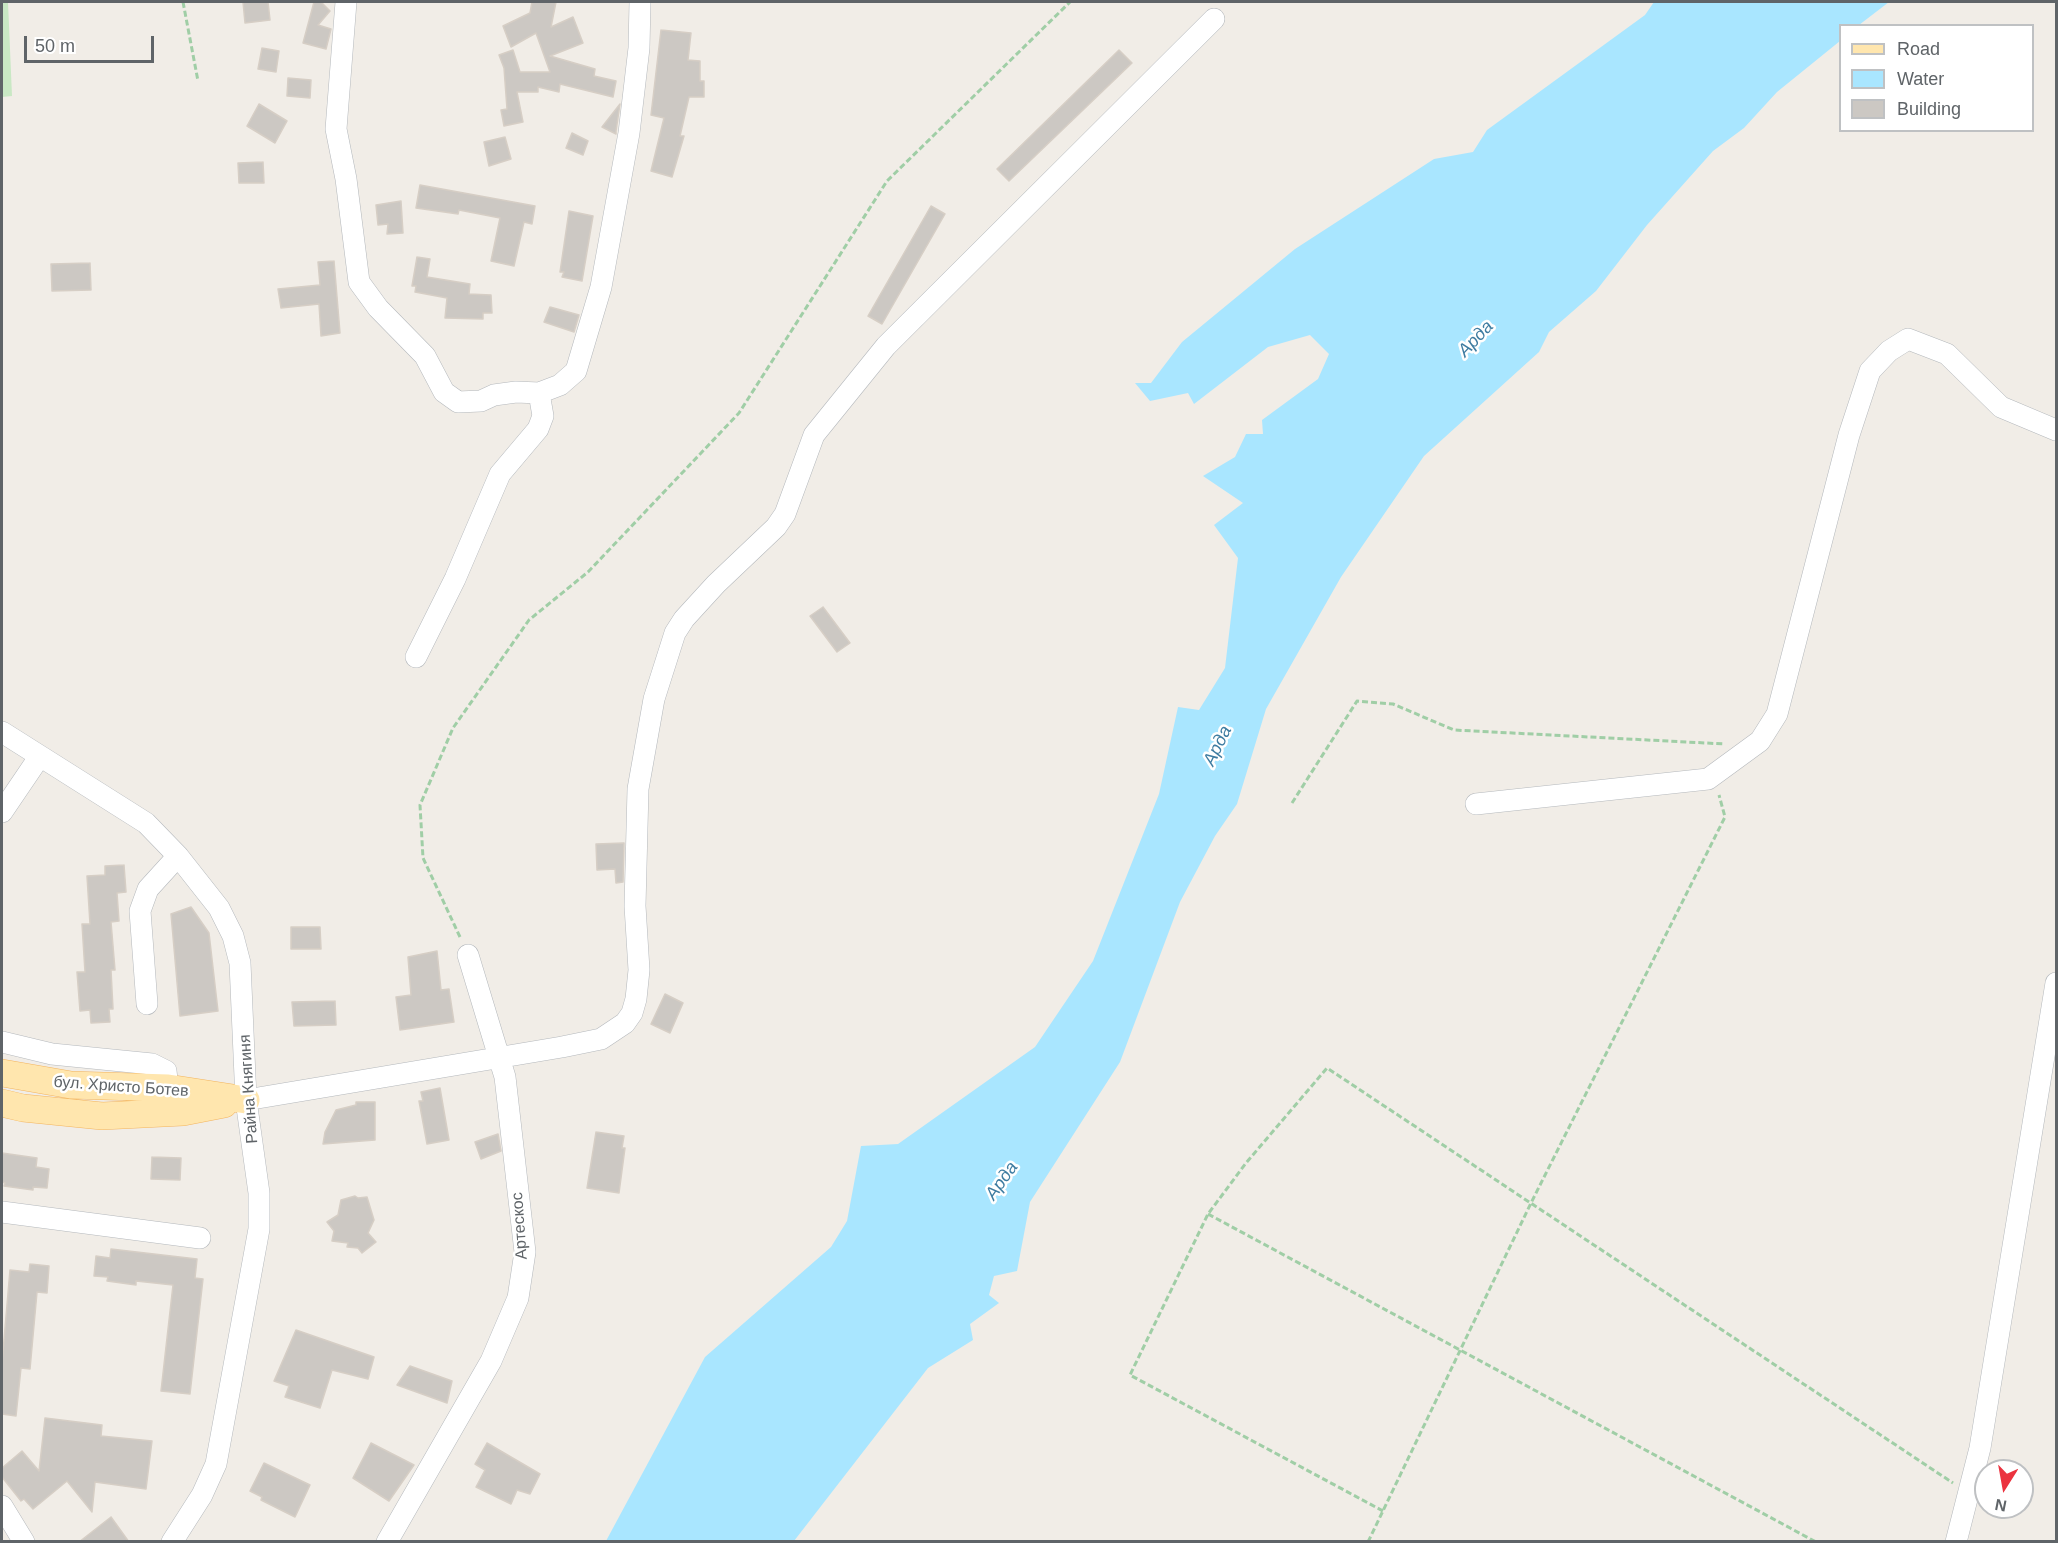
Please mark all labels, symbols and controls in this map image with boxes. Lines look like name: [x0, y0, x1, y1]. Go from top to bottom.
scale bar: [27, 24, 158, 62]
legend: [1839, 24, 2034, 132]
text: 50 m: [35, 36, 75, 56]
text: Road: [1897, 39, 1940, 59]
text: Water: [1897, 69, 1944, 89]
text: Building: [1897, 99, 1961, 119]
water label: Арда: [1454, 316, 1498, 362]
water label: Арда: [1199, 722, 1237, 770]
street label: Райна Княгиня: [236, 1034, 262, 1144]
street label: бул. Христо Ботев: [53, 1073, 189, 1101]
water label: Арда: [981, 1158, 1023, 1204]
street label: Артескос: [508, 1192, 532, 1260]
north arrow: [1974, 1459, 2034, 1519]
text: N: [1994, 1496, 2008, 1515]

